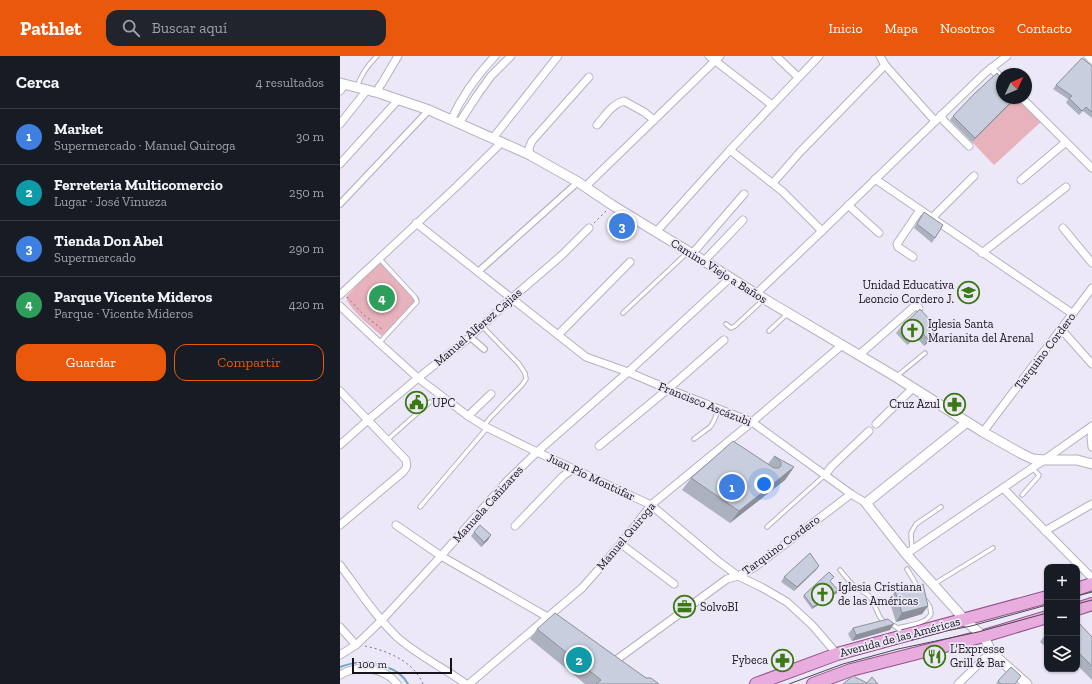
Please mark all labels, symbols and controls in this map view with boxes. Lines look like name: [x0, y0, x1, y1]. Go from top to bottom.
search box: [106, 10, 386, 46]
text: Pathlet: [20, 17, 82, 40]
icon: search: [120, 17, 142, 39]
text: Buscar aquí: [152, 19, 227, 37]
text: Inicio: [829, 20, 863, 37]
text: Mapa: [885, 20, 918, 37]
text: Nosotros: [940, 20, 995, 37]
text: Contacto: [1017, 20, 1072, 37]
north arrow: [996, 68, 1032, 104]
text: Cerca: [16, 72, 59, 92]
text: 4 resultados: [255, 75, 324, 90]
text: Market: [54, 120, 103, 138]
text: 1: [26, 129, 32, 144]
text: 30 m: [296, 129, 324, 144]
text: Supermercado · Manuel Quiroga: [54, 138, 235, 153]
text: Ferreteria Multicomercio: [54, 176, 223, 194]
text: 2: [26, 185, 32, 200]
text: 250 m: [289, 185, 324, 200]
text: Lugar · José Vinueza: [54, 194, 167, 209]
pin: 3: [609, 211, 635, 241]
text: Tienda Don Abel: [54, 232, 163, 250]
street label: Camino Viejo a Baños: [668, 236, 770, 307]
text: 3: [26, 241, 32, 256]
text: 290 m: [289, 241, 324, 256]
text: Supermercado: [54, 250, 136, 265]
place label: Unidad Educativa Leoncio Cordero J.: [858, 278, 954, 306]
school or university icon: Unidad Educativa Leoncio Cordero J.: [956, 279, 982, 305]
pin: 4: [369, 283, 395, 313]
street label: Manuel Alferez Cajias: [431, 285, 525, 370]
text: Parque Vicente Mideros: [54, 288, 212, 306]
text: 4: [25, 297, 33, 312]
text: 420 m: [289, 297, 324, 312]
text: Parque · Vicente Mideros: [54, 306, 193, 321]
street label: Tarquino Cordero: [1012, 310, 1078, 392]
place label: Iglesia Santa Marianita del Arenal: [928, 317, 1034, 345]
church icon: Iglesia Santa Marianita del Arenal: [900, 318, 926, 344]
button: Guardar: [16, 344, 166, 381]
button: Compartir: [174, 344, 324, 381]
street label: Francisco Ascázubi: [656, 379, 754, 429]
public building icon: UPC: [404, 390, 430, 416]
pharmacy icon: Cruz Azul: [942, 391, 968, 417]
place label: UPC: [432, 396, 456, 410]
place label: Cruz Azul: [889, 397, 940, 411]
street label: Juan Pío Montúfar: [545, 450, 637, 504]
street label: Manuela Cañizares: [450, 463, 526, 545]
pin: 1: [719, 472, 745, 502]
your location: [754, 474, 774, 494]
street label: Manuel Quiroga: [594, 499, 658, 573]
street label: Tarquino Cordero: [739, 512, 823, 578]
map controls: [1044, 564, 1080, 672]
button: +: [1044, 564, 1080, 600]
place label: Iglesia Cristiana de las Américas: [838, 580, 922, 608]
church icon: Iglesia Cristiana de las Américas: [809, 581, 835, 607]
office icon: SolvoBI: [671, 594, 697, 620]
place label: SolvoBI: [700, 600, 739, 614]
button: −: [1044, 600, 1080, 636]
street label: Avenida de las Américas: [838, 614, 962, 660]
button: layers: [1044, 636, 1080, 672]
place label: L'Expresse Grill & Bar: [950, 642, 1005, 670]
restaurant icon: L'Expresse Grill & Bar: [922, 643, 948, 669]
pin: 2: [566, 645, 592, 675]
pharmacy icon: Fybeca: [770, 647, 796, 673]
place label: Fybeca: [732, 653, 768, 667]
scale bar: [352, 656, 452, 675]
text: 100 m: [358, 658, 387, 671]

